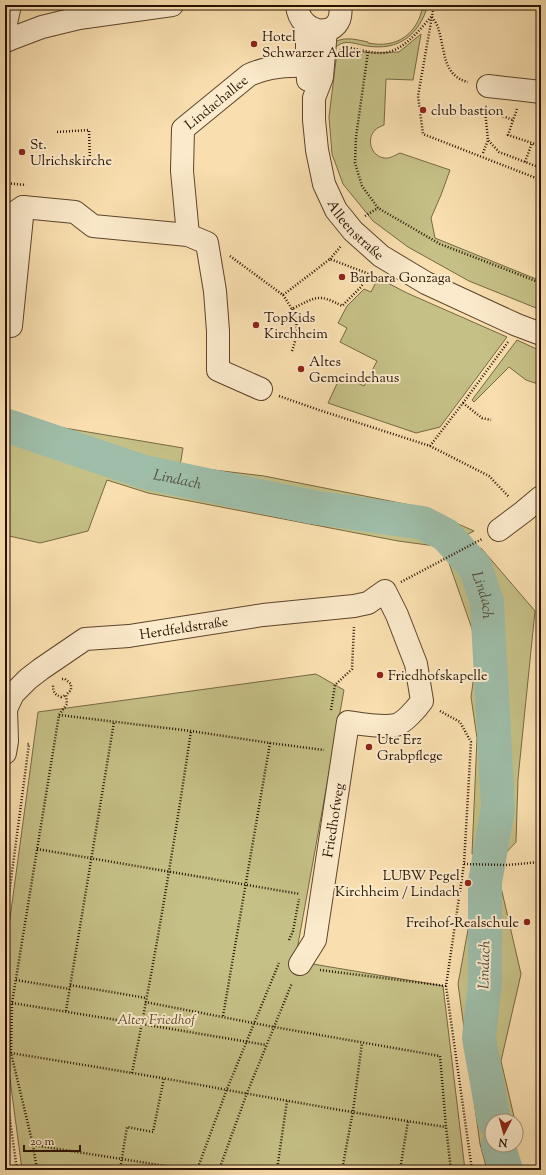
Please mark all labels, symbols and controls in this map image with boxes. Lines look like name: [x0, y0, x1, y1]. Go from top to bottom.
place label: Hotel Schwarzer Adler: [262, 28, 362, 64]
marker: Hotel Schwarzer Adler: [249, 39, 259, 49]
street label: Lindachallee: [181, 72, 253, 135]
place label: club bastion: [431, 102, 504, 122]
marker: club bastion: [418, 105, 428, 115]
place label: St. Ulrichskirche: [30, 136, 112, 172]
marker: St. Ulrichskirche: [17, 147, 27, 157]
street label: Alleenstraße: [321, 197, 387, 266]
place label: Barbara Gonzaga: [350, 269, 452, 289]
marker: Barbara Gonzaga: [337, 272, 347, 282]
place label: TopKids Kirchheim: [264, 309, 328, 345]
marker: TopKids Kirchheim: [251, 320, 261, 330]
place label: Altes Gemeindehaus: [309, 353, 399, 389]
marker: Altes Gemeindehaus: [296, 364, 306, 374]
water label: Lindach: [151, 465, 204, 496]
water label: Lindach: [465, 569, 497, 620]
street label: Herdfeldstraße: [138, 613, 230, 646]
place label: Friedhofskapelle: [388, 667, 488, 687]
marker: Friedhofskapelle: [375, 670, 385, 680]
place label: Ute Erz Grabpflege: [377, 731, 443, 767]
marker: Ute Erz Grabpflege: [364, 742, 374, 752]
street label: Friedhofweg: [319, 781, 351, 859]
place label: LUBW Pegel Kirchheim / Lindach: [335, 867, 460, 903]
marker: LUBW Pegel Kirchheim / Lindach: [463, 878, 473, 888]
place label: Freihof-Realschule: [406, 914, 519, 934]
marker: Freihof-Realschule: [522, 917, 532, 927]
water label: Lindach: [474, 940, 497, 990]
park label: Alter Friedhof: [117, 1011, 197, 1031]
north arrow: [484, 1113, 524, 1153]
scale bar: [24, 1127, 80, 1153]
text: 20 m: [30, 1133, 55, 1151]
text: N: [498, 1134, 509, 1150]

